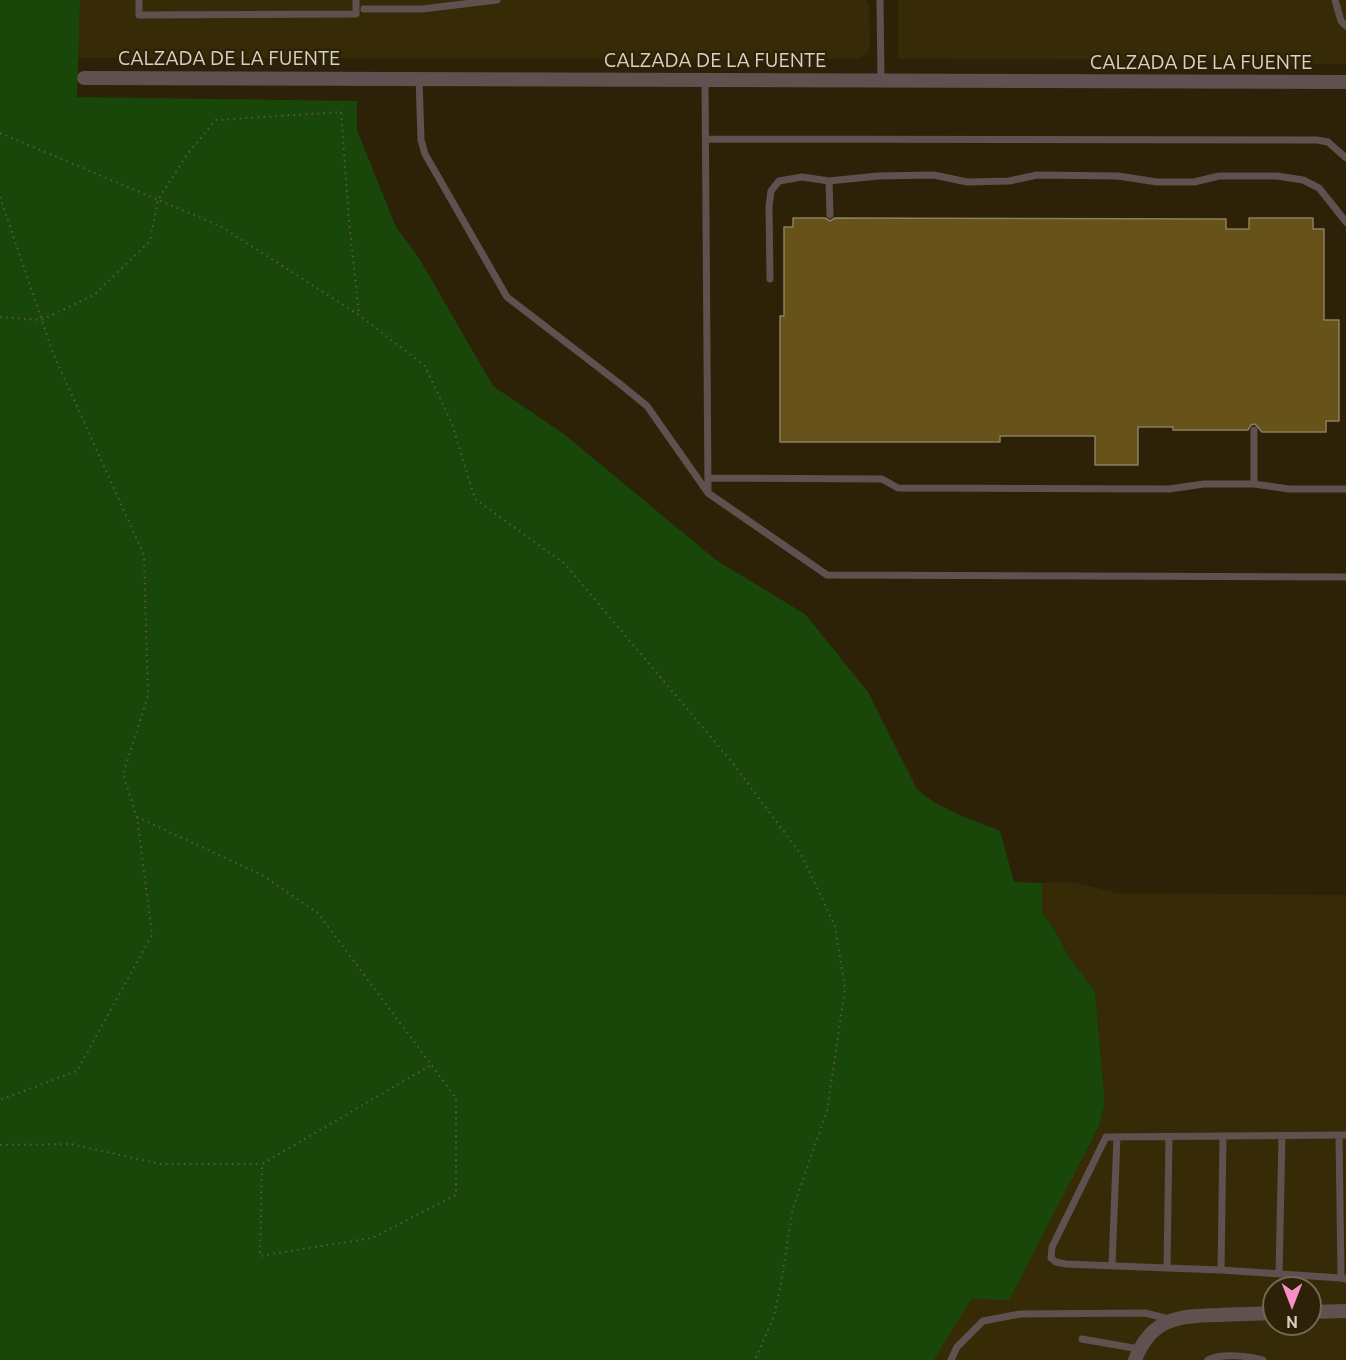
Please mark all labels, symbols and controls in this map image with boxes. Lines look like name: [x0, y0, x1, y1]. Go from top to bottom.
street label: CALZADA DE LA FUENTE: [118, 46, 340, 70]
street label: CALZADA DE LA FUENTE: [604, 48, 826, 72]
street label: CALZADA DE LA FUENTE: [1090, 50, 1312, 74]
north arrow: [1262, 1276, 1322, 1336]
text: N: [1286, 1313, 1298, 1331]

